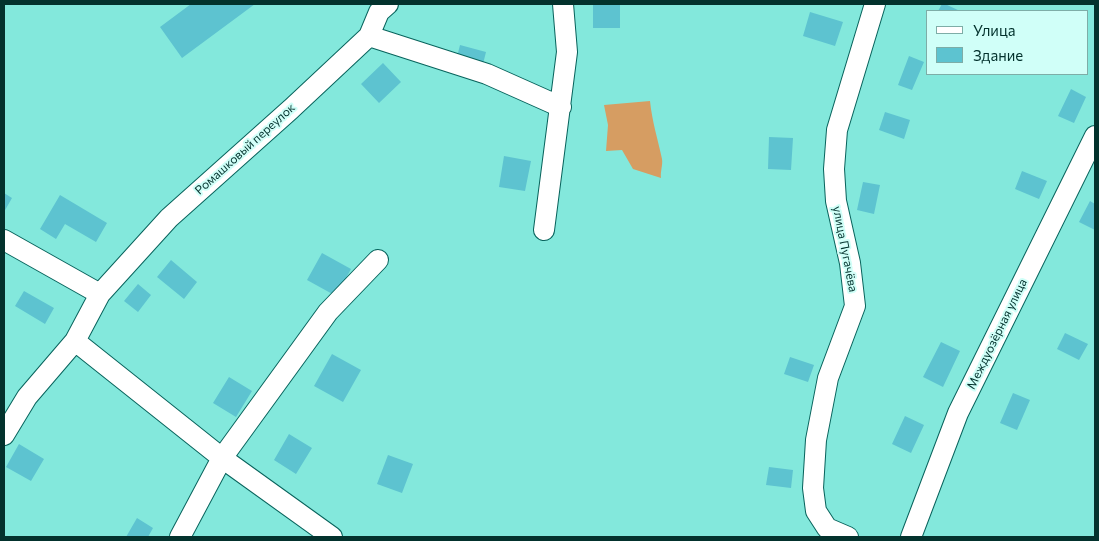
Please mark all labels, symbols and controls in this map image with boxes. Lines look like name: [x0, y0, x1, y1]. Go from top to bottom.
legend: [926, 10, 1089, 75]
text: Улица: [973, 21, 1015, 39]
text: Здание: [973, 46, 1023, 64]
street label: Ромашковый переулок: [192, 100, 298, 198]
street label: улица Пугачёва: [830, 205, 860, 293]
street label: Междуозёрная улица: [964, 276, 1030, 392]

